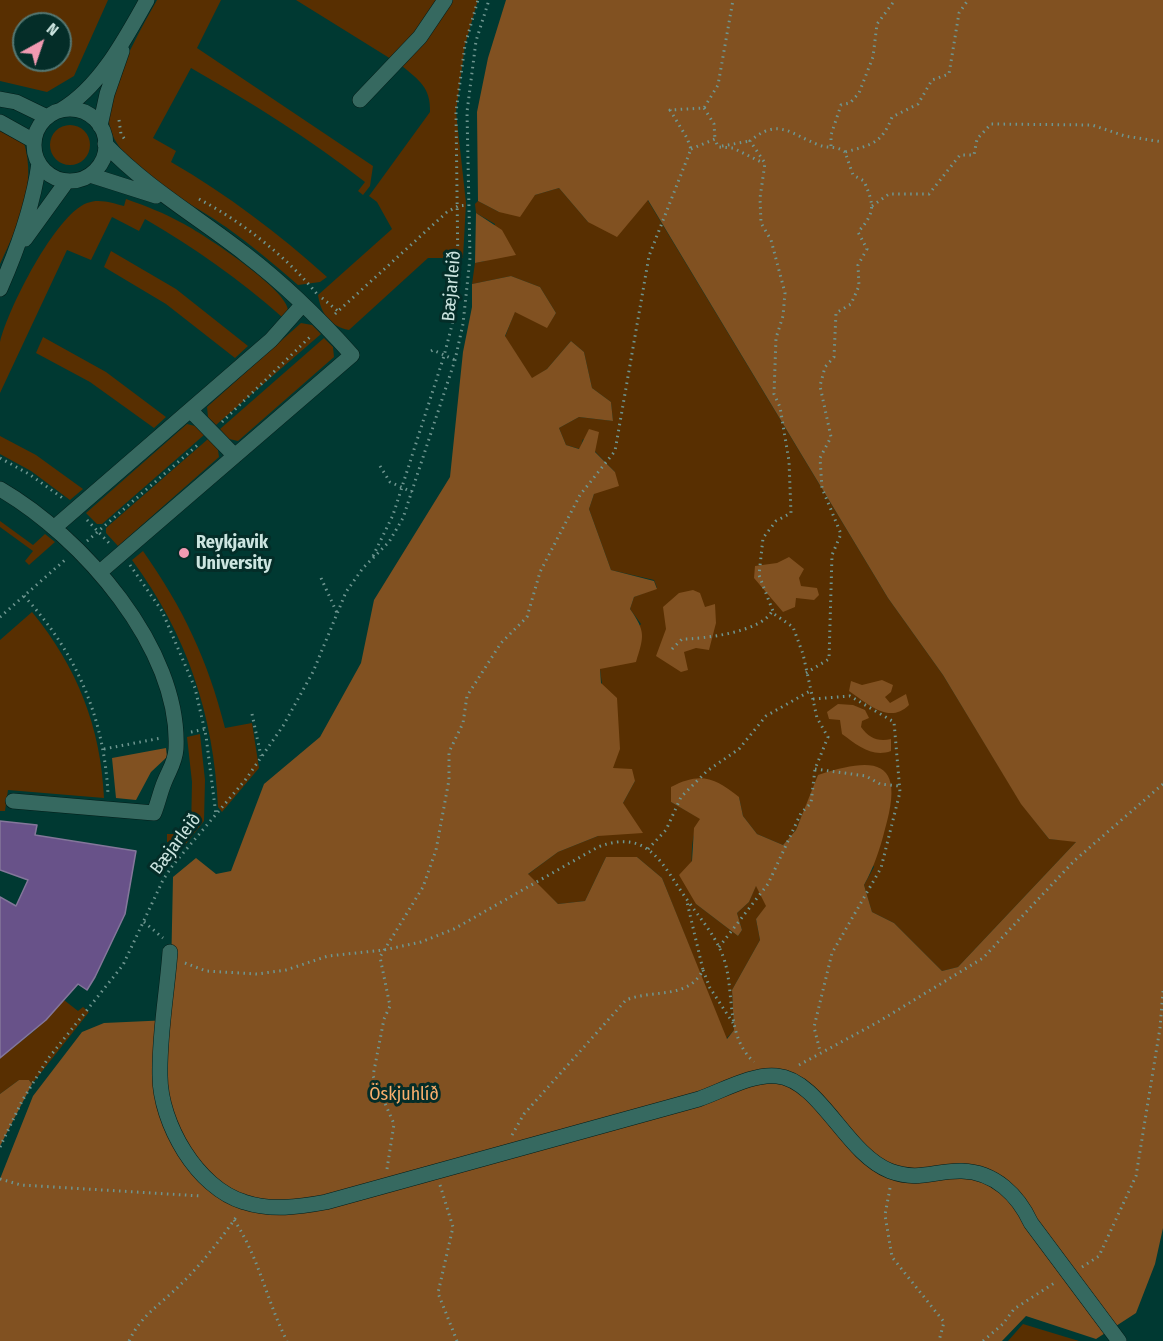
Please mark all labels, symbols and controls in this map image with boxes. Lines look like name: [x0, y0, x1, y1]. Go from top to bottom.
north arrow: [12, 12, 72, 72]
text: N: [43, 19, 62, 40]
street label: Bæjarleið: [438, 250, 466, 322]
place label: Reykjavik University: [196, 532, 272, 574]
marker: Reykjavik University: [177, 546, 191, 560]
street label: Bæjarleið: [146, 809, 206, 879]
park label: Öskjuhlíð: [369, 1084, 439, 1106]

